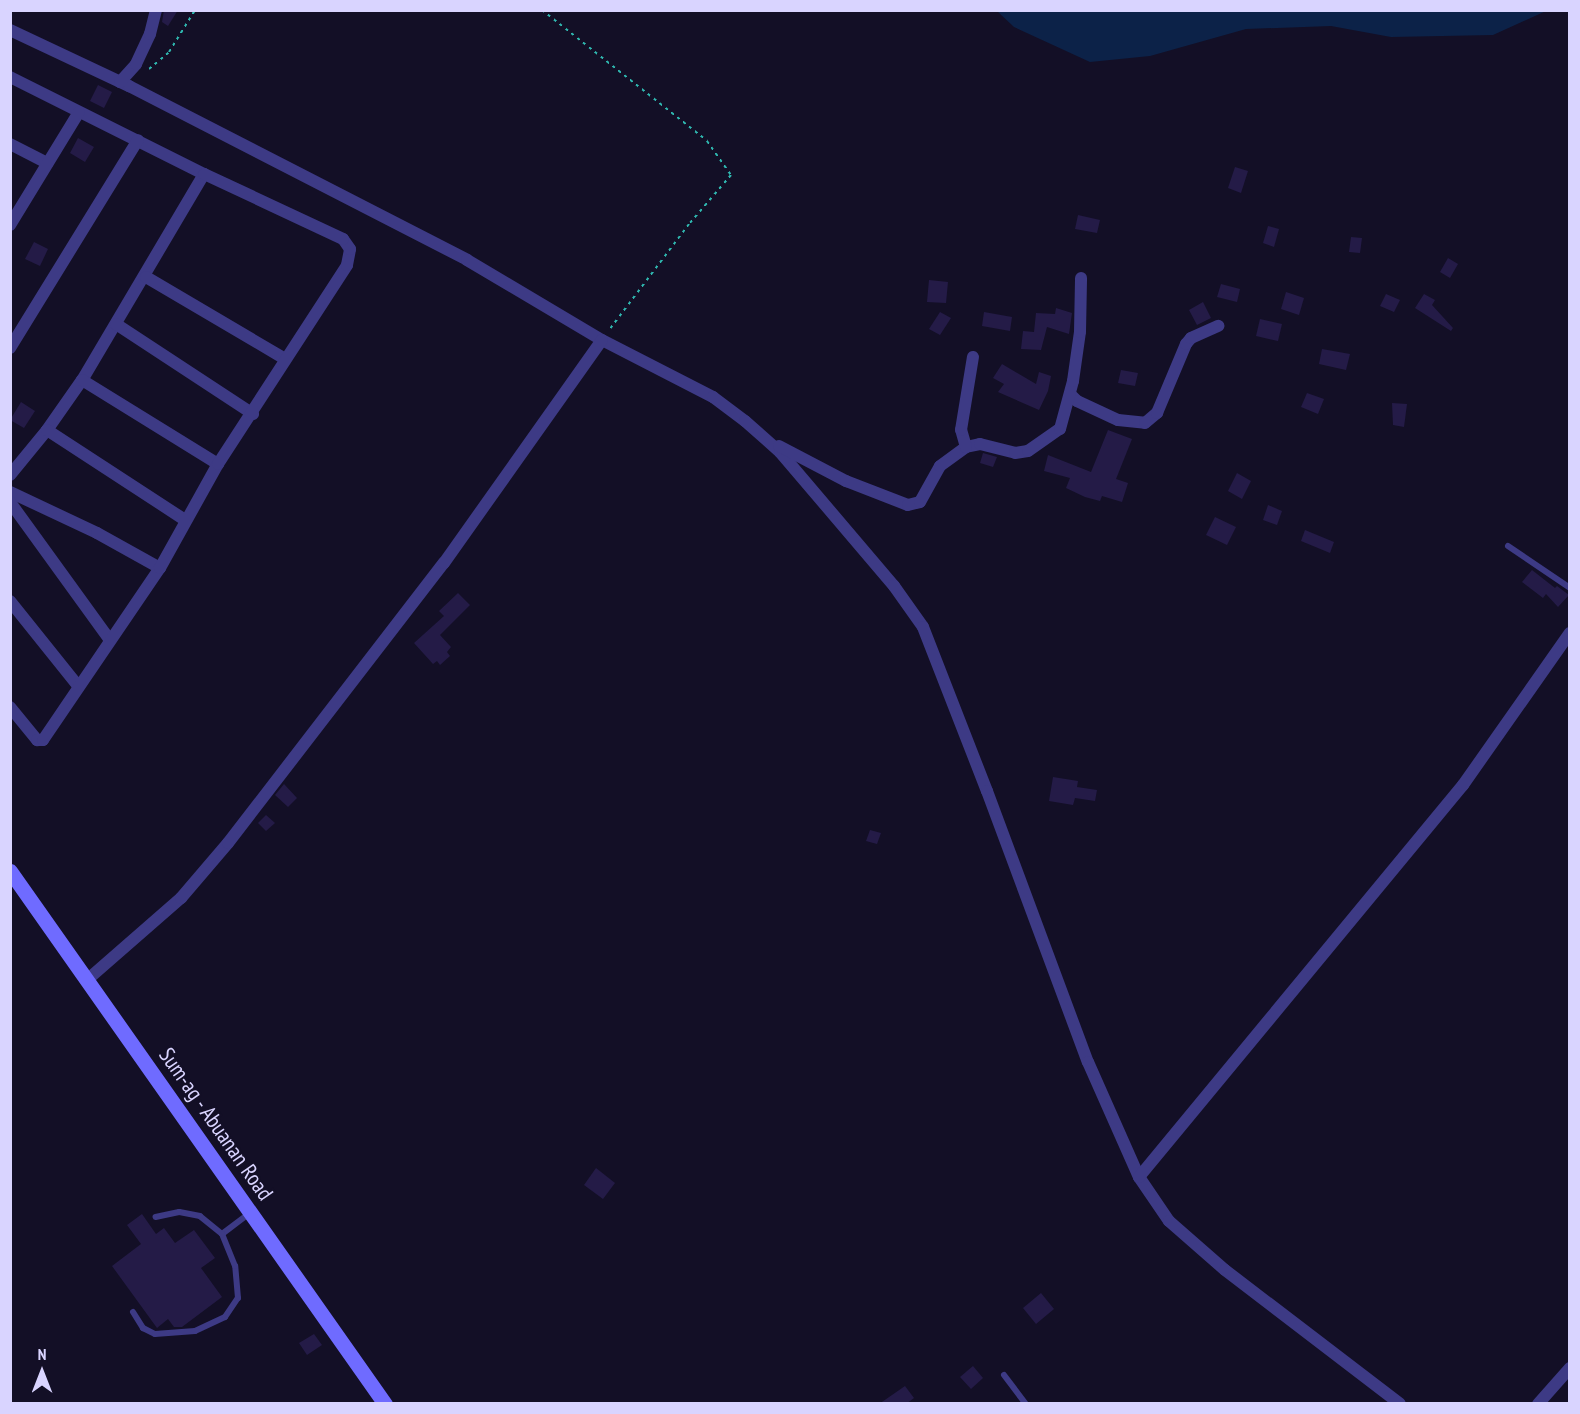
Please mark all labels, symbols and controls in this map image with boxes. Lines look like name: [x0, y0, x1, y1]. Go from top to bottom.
street label: Sum-ag - Abuanan Road: [153, 1042, 279, 1206]
north arrow: [12, 1342, 72, 1402]
text: N: [38, 1344, 46, 1364]

